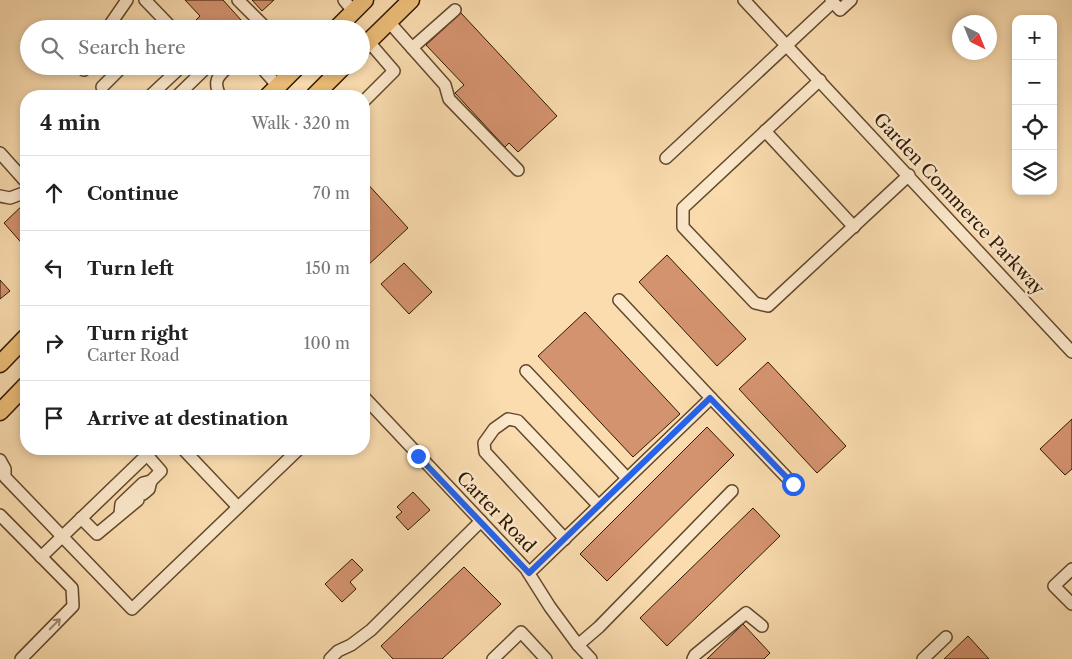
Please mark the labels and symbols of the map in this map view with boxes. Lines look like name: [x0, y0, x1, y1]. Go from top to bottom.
north arrow: [952, 15, 997, 60]
street label: Garden Commerce Parkway: [869, 108, 1050, 300]
route end: [407, 445, 430, 468]
street label: Carter Road: [452, 467, 540, 557]
route start: [782, 473, 805, 496]
one-way arrow: [49, 619, 61, 631]

